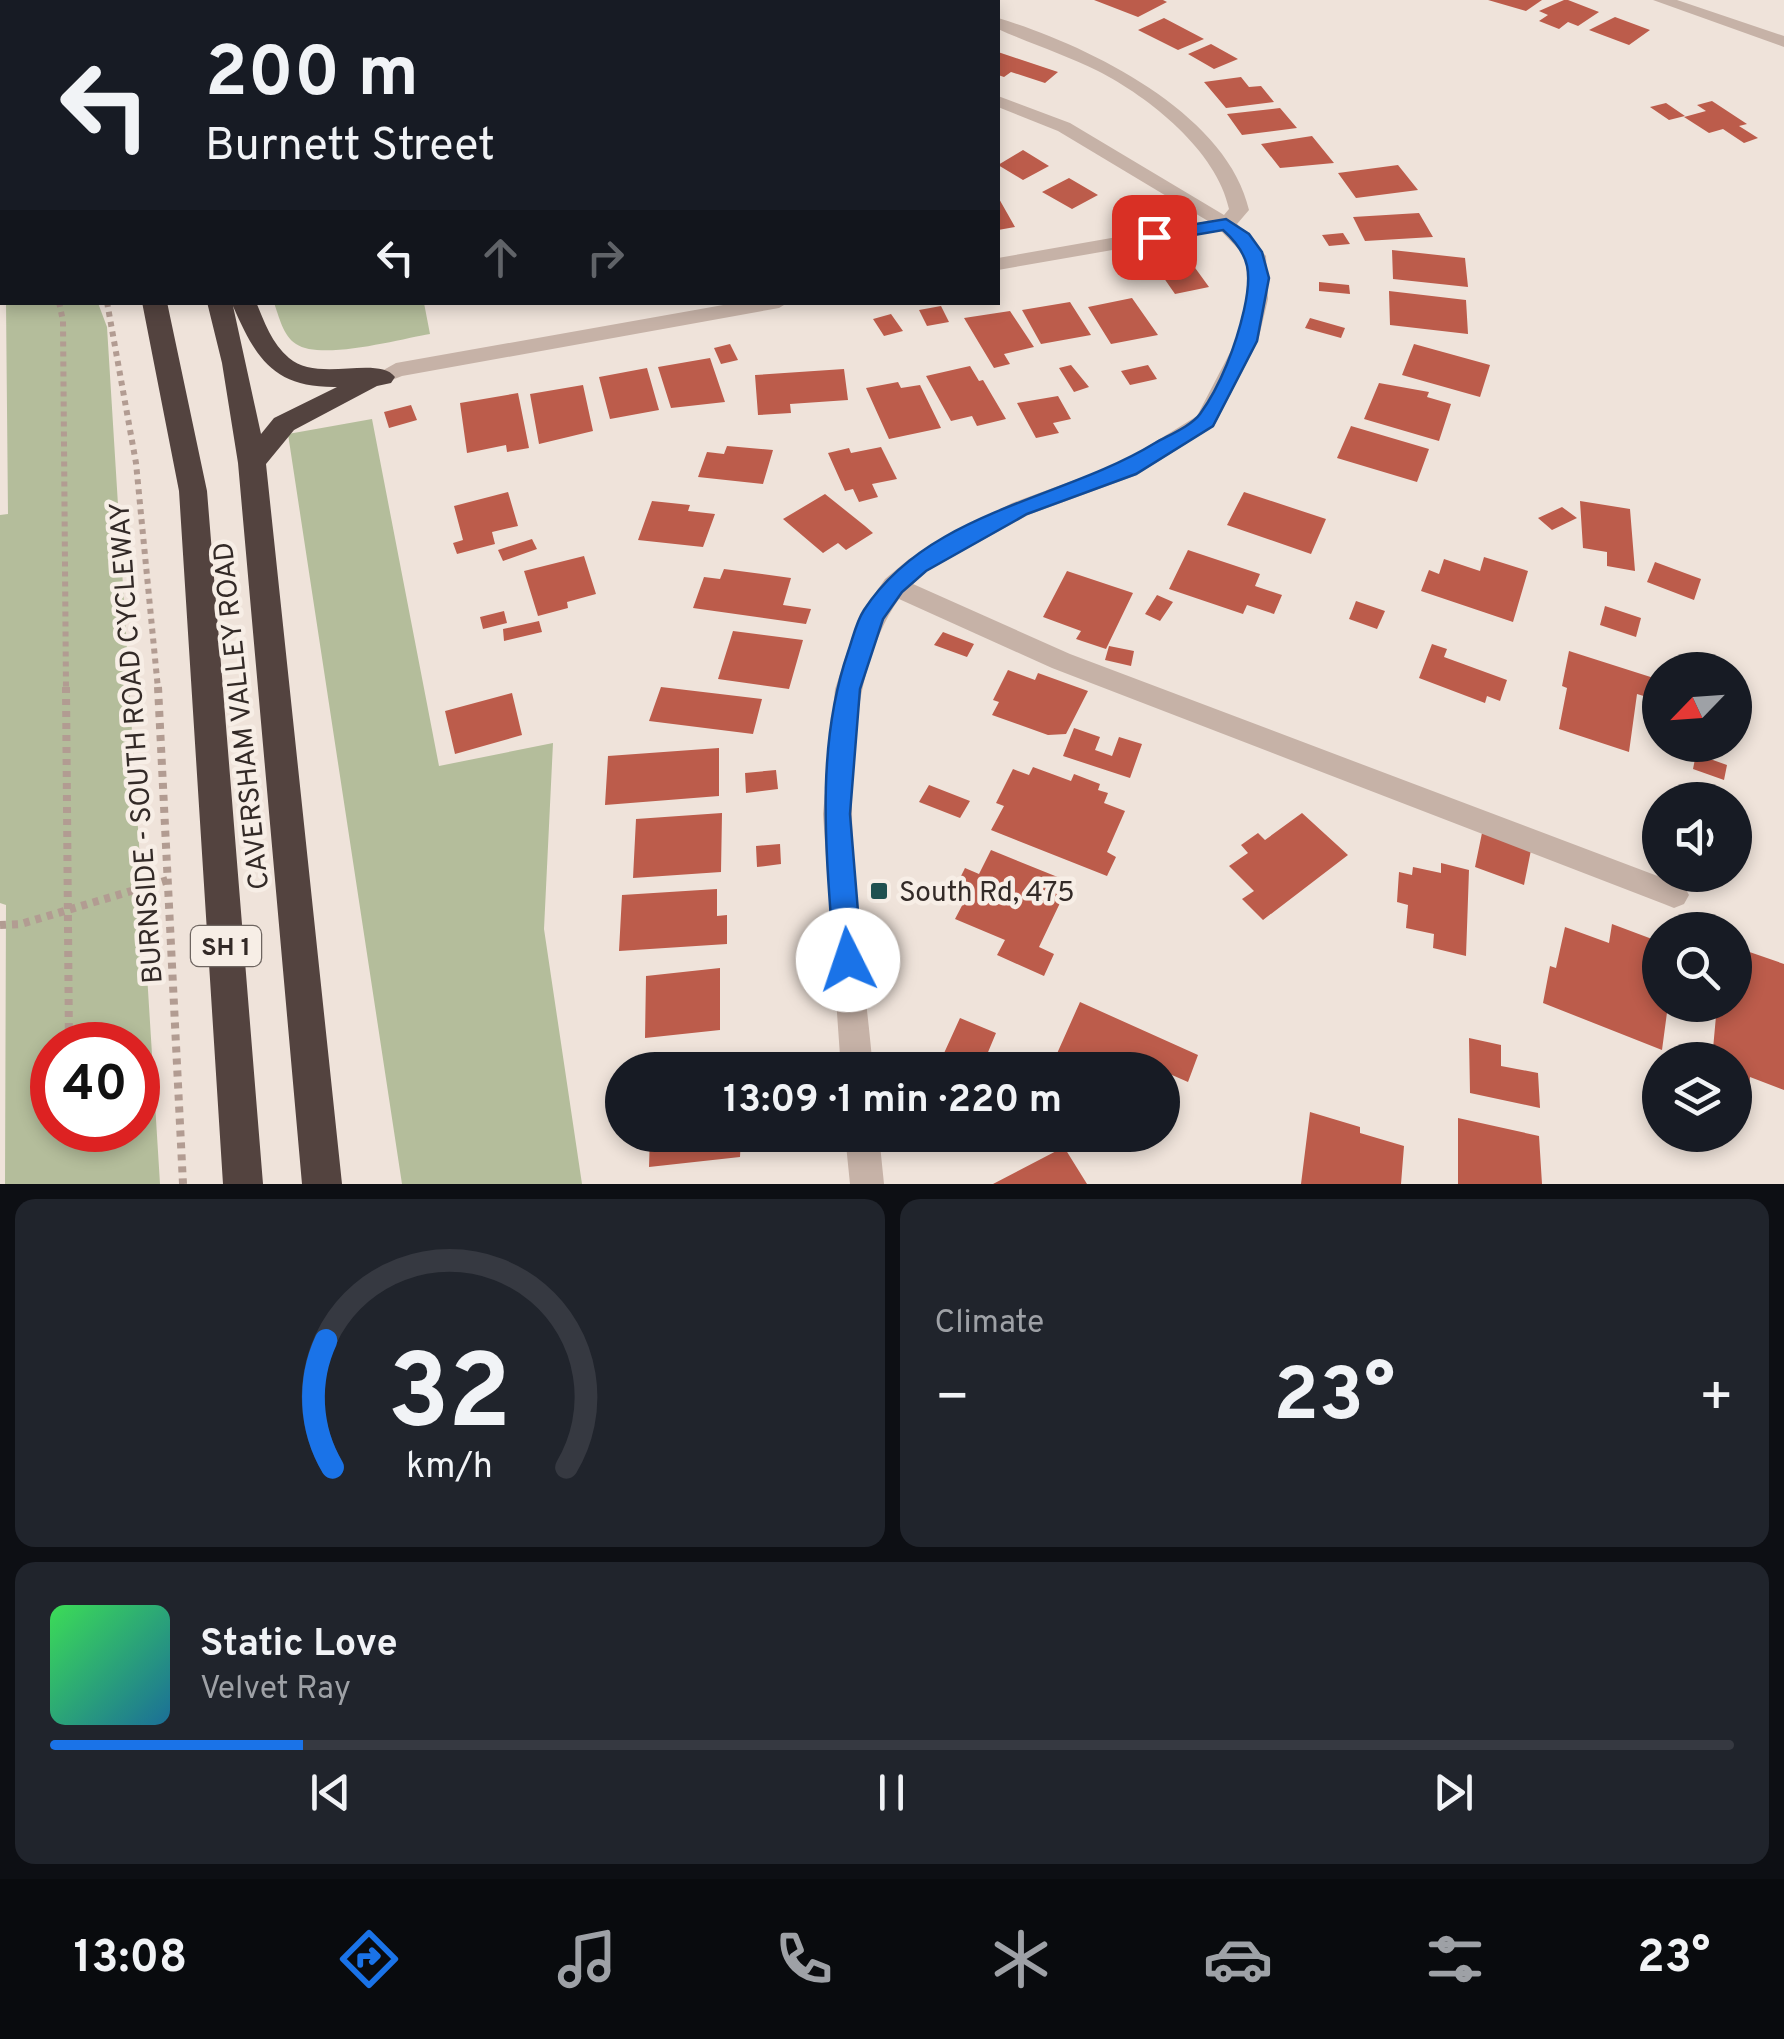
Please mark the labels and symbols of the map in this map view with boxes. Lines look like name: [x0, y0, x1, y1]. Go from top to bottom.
pin: [1112, 195, 1197, 280]
street label: BURNSIDE - SOUTH ROAD CYCLEWAY: [103, 501, 173, 985]
street label: CAVERSHAM VALLEY ROAD: [207, 540, 279, 891]
north arrow: [1642, 652, 1752, 762]
place label: South Rd, 475: [899, 876, 1075, 912]
marker: South Rd, 475: [868, 880, 890, 902]
position arrow: [796, 908, 900, 1012]
road number: SH 1: [191, 926, 261, 966]
speed limit sign: 40: [30, 1022, 160, 1152]

